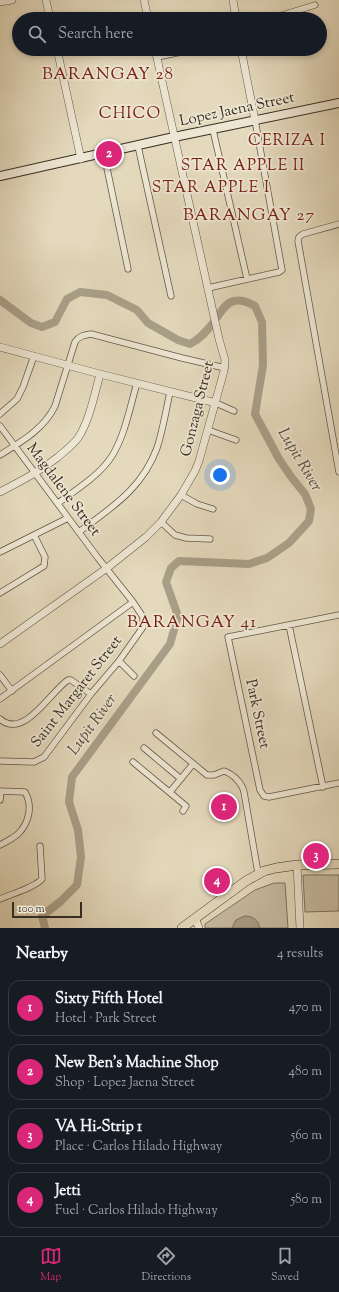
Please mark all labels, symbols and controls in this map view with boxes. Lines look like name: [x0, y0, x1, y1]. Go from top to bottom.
search box: [12, 12, 327, 56]
icon: search: [26, 23, 48, 45]
text: Search here: [58, 24, 133, 45]
district label: BARANGAY 28: [42, 63, 174, 87]
street label: Lopez Jaena Street: [178, 88, 296, 132]
district label: CHICO: [99, 103, 161, 126]
district label: CERIZA I: [248, 130, 326, 153]
pin: 2: [96, 139, 122, 169]
district label: STAR APPLE II: [181, 155, 305, 178]
district label: STAR APPLE I: [152, 177, 270, 200]
district label: BARANGAY 27: [183, 204, 315, 228]
street label: Gonzaga Street: [176, 359, 220, 459]
water label: Lupit River: [271, 424, 327, 497]
street label: Magdalene Street: [21, 439, 105, 541]
your location: [210, 465, 230, 485]
district label: BARANGAY 41: [127, 611, 257, 635]
street label: Saint Margaret Street: [27, 632, 127, 752]
street label: Park Street: [239, 677, 275, 751]
water label: Lupit River: [63, 689, 123, 760]
pin: 1: [211, 792, 237, 822]
pin: 3: [303, 841, 329, 871]
pin: 4: [204, 866, 230, 896]
scale bar: [12, 900, 82, 919]
text: 100 m: [18, 901, 45, 917]
text: Nearby: [16, 942, 68, 966]
text: 4 results: [277, 945, 323, 963]
text: Sixty Fifth Hotel: [55, 989, 163, 1010]
text: 1: [28, 999, 32, 1017]
text: 470 m: [289, 999, 322, 1017]
text: Hotel · Park Street: [55, 1010, 156, 1028]
text: New Ben's Machine Shop: [55, 1053, 219, 1074]
text: 2: [27, 1063, 33, 1081]
text: 480 m: [289, 1063, 322, 1081]
text: Shop · Lopez Jaena Street: [55, 1074, 195, 1092]
text: VA Hi-Strip 1: [55, 1117, 142, 1138]
text: 3: [27, 1127, 33, 1145]
text: 560 m: [291, 1127, 322, 1145]
text: Place · Carlos Hilado Highway: [55, 1138, 222, 1156]
text: Jetti: [55, 1181, 81, 1202]
text: 4: [27, 1191, 33, 1209]
text: 580 m: [291, 1191, 322, 1209]
text: Fuel · Carlos Hilado Highway: [55, 1202, 218, 1220]
tab: Map: [40, 1245, 62, 1285]
tab: Directions: [142, 1245, 191, 1285]
tab: Saved: [271, 1245, 299, 1285]

